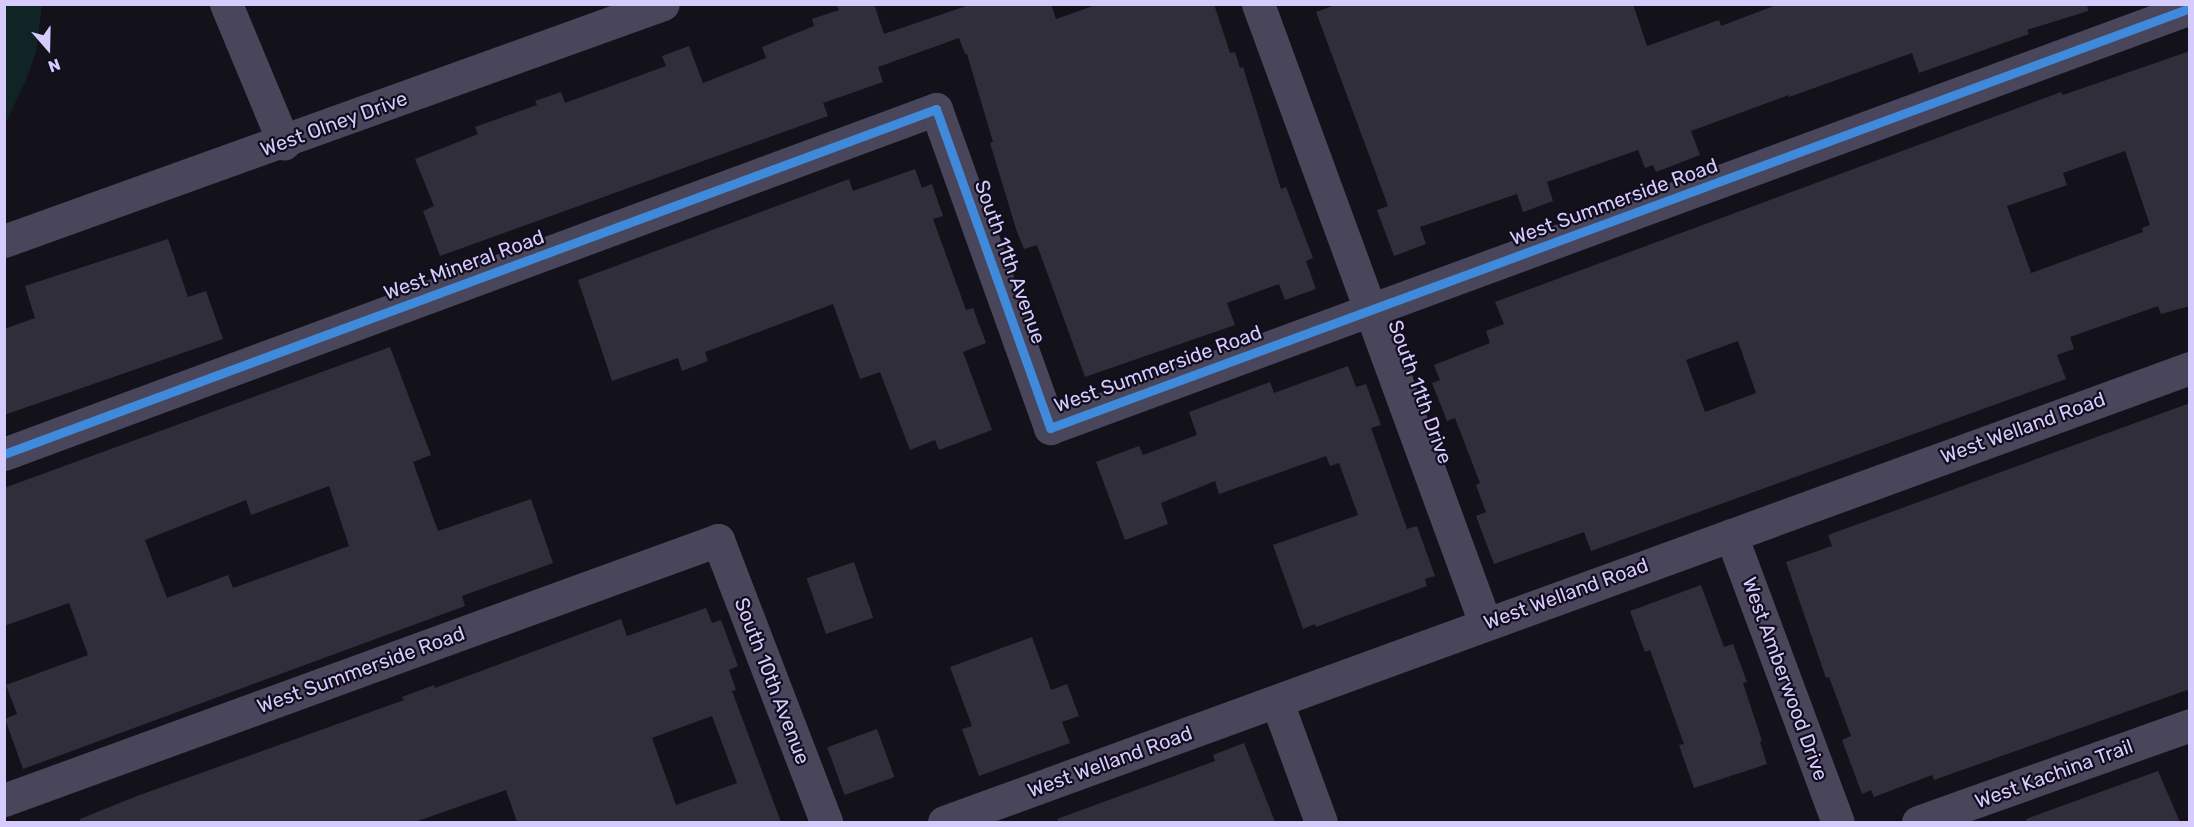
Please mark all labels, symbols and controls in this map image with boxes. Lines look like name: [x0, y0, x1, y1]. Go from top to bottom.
north arrow: [18, 18, 78, 78]
text: N: [46, 54, 63, 76]
street label: West Olney Drive: [257, 86, 411, 162]
street label: West Summerside Road: [1507, 153, 1721, 251]
street label: South 11th Avenue: [969, 177, 1051, 347]
street label: West Mineral Road: [380, 225, 548, 305]
street label: South 11th Drive: [1383, 317, 1457, 467]
street label: West Summerside Road: [1051, 320, 1265, 418]
street label: West Welland Road: [1937, 387, 2109, 469]
street label: West Welland Road: [1480, 553, 1652, 635]
street label: West Amberwood Drive: [1737, 574, 1833, 784]
street label: South 10th Avenue: [729, 594, 815, 768]
street label: West Summerside Road: [254, 621, 468, 719]
street label: West Welland Road: [1024, 721, 1196, 803]
street label: West Kachina Trail: [1971, 734, 2137, 814]

